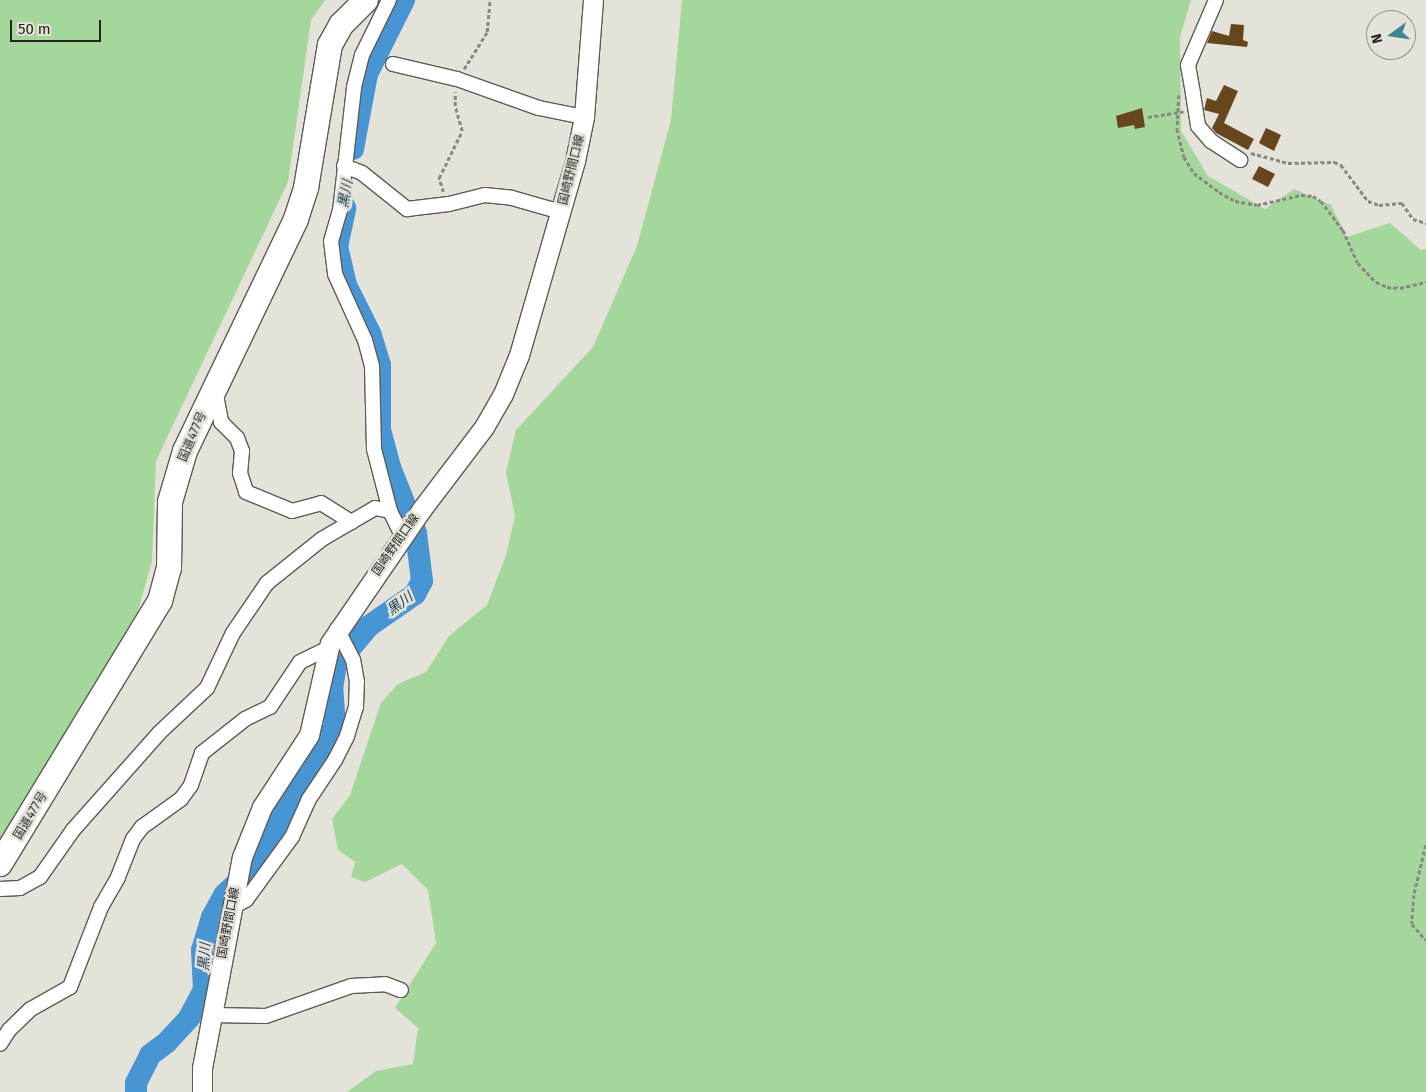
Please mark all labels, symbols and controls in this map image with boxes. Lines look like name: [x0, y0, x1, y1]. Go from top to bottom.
scale bar: [12, 10, 104, 42]
north arrow: [1366, 10, 1416, 60]
text: 50 m: [18, 20, 51, 38]
text: N: [1368, 32, 1386, 45]
street label: 国崎野間口線: [556, 133, 588, 207]
water label: 黒川: [335, 179, 357, 209]
street label: 国道477号: [176, 410, 210, 464]
street label: 国崎野間口線: [369, 511, 423, 579]
water label: 黒川: [384, 589, 416, 619]
street label: 国道477号: [11, 790, 51, 842]
street label: 国崎野間口線: [215, 886, 243, 960]
water label: 黒川: [196, 942, 214, 972]

